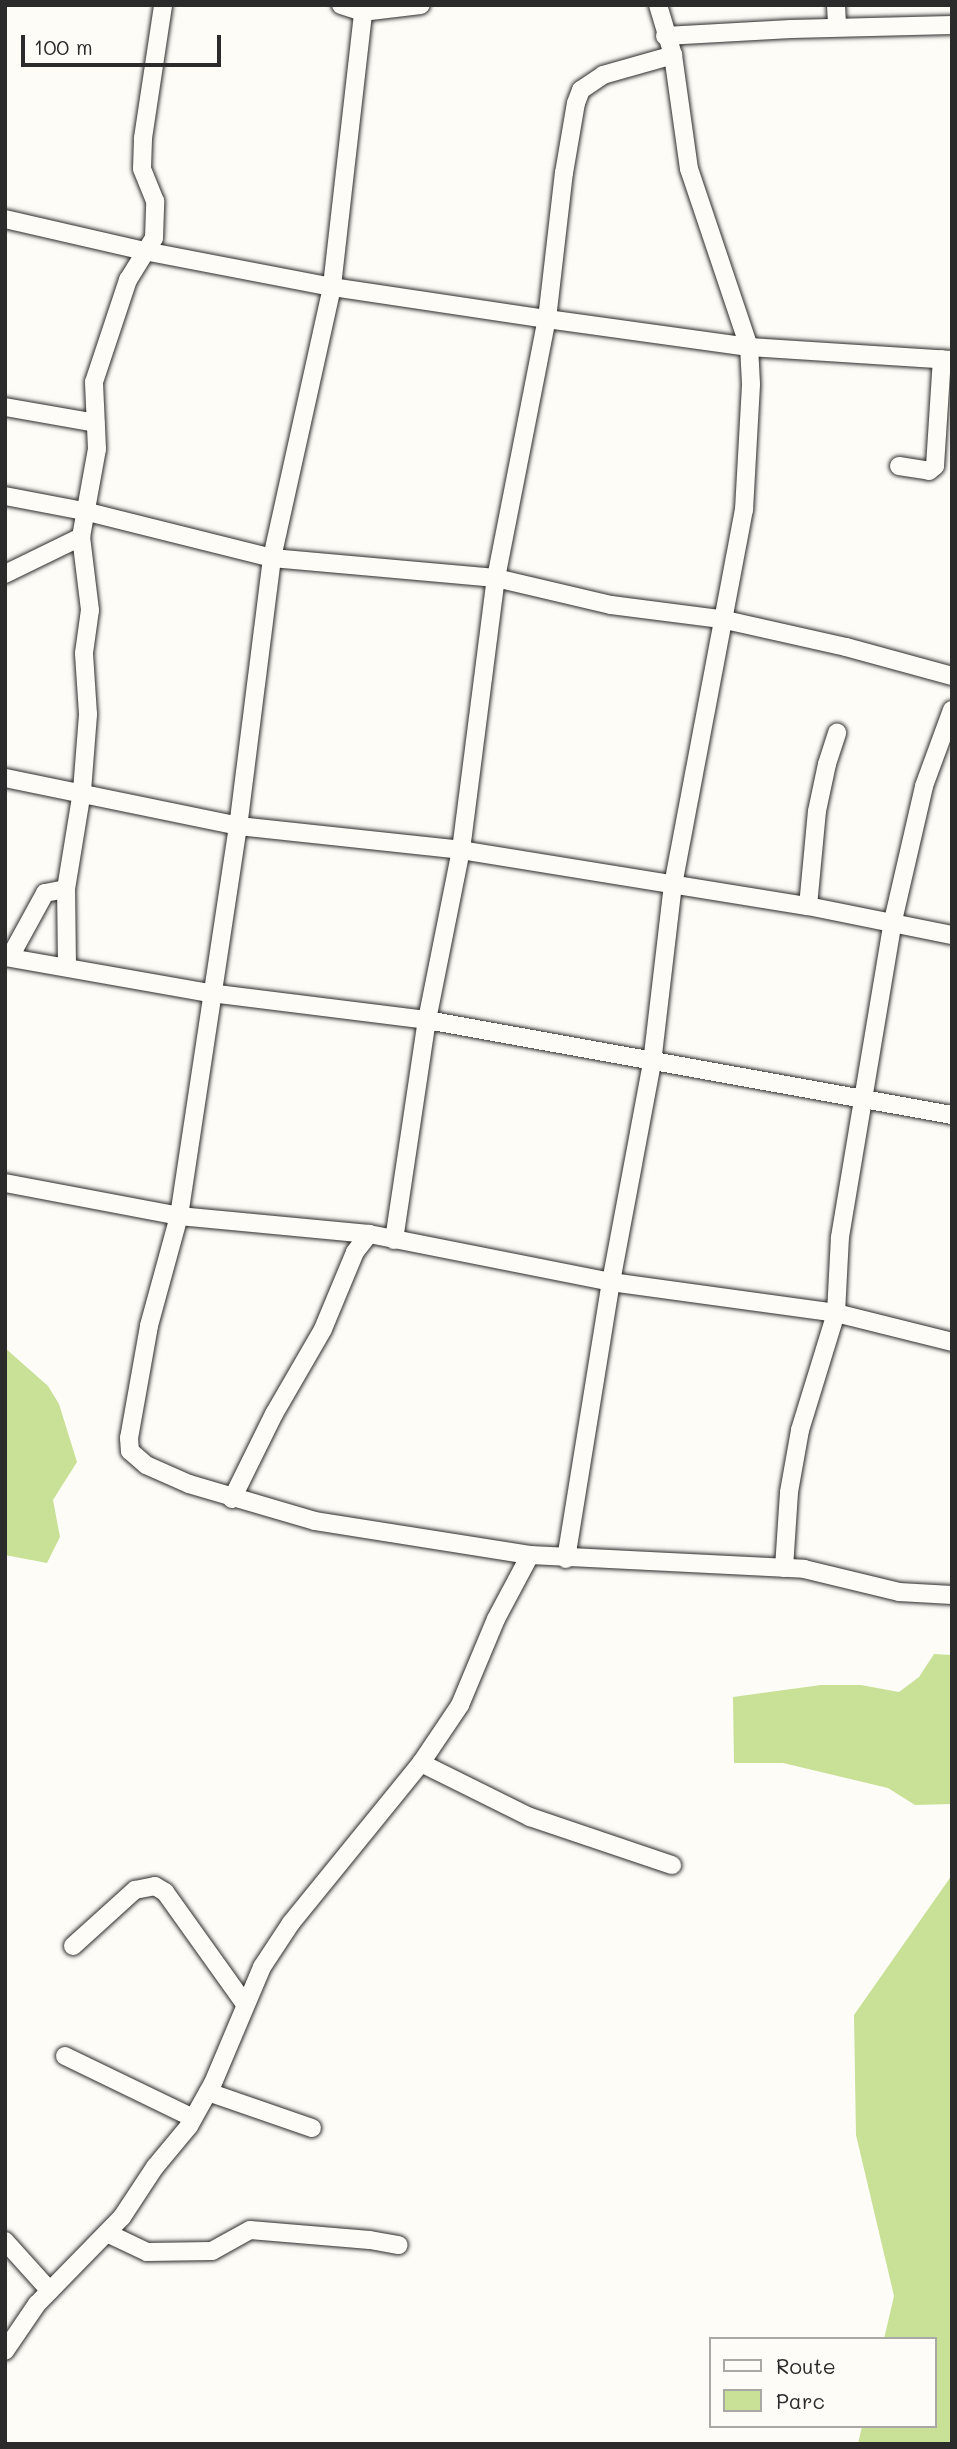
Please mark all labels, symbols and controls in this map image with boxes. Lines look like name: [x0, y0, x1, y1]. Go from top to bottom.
scale bar: [24, 21, 224, 65]
text: 100 m: [34, 33, 93, 60]
legend: [708, 2337, 936, 2428]
text: Route: [776, 2352, 836, 2379]
text: Parc: [776, 2387, 825, 2414]

